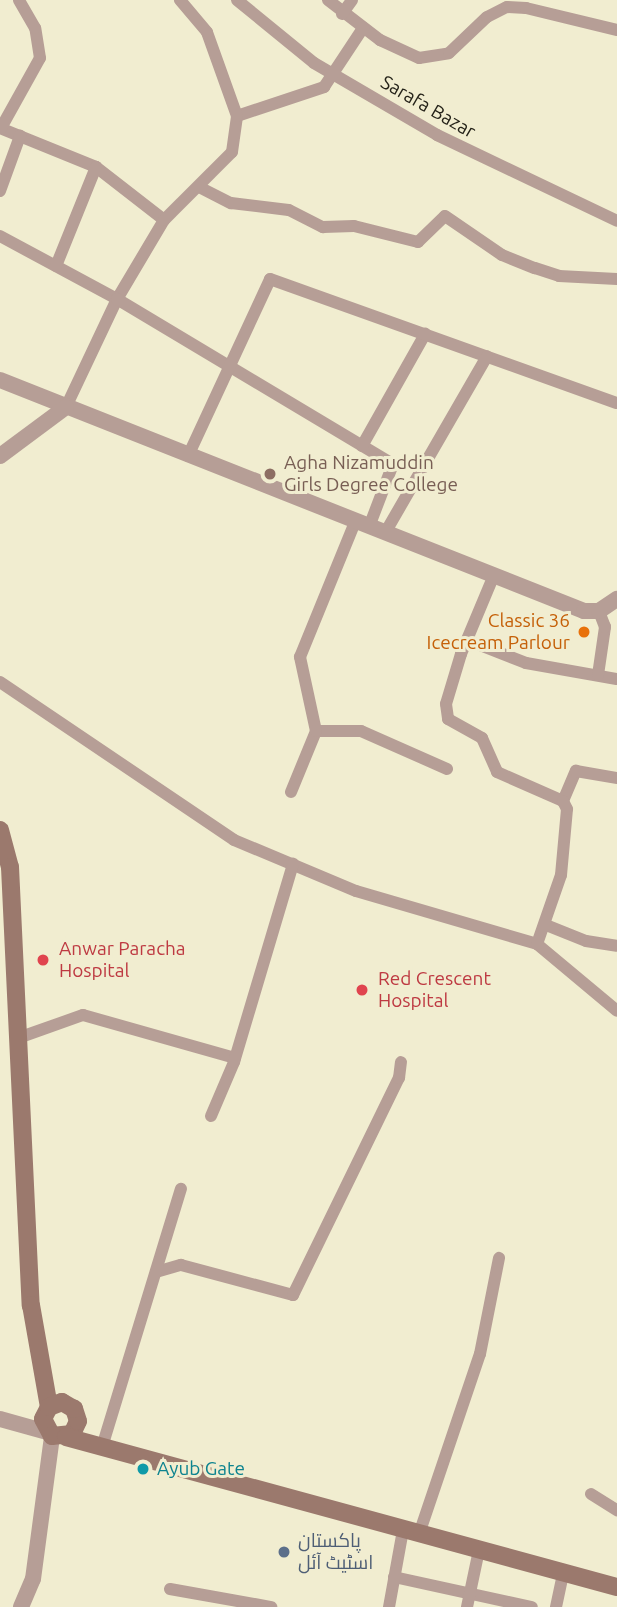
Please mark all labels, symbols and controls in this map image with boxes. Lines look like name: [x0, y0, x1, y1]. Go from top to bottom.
street label: Sarafa Bazar: [377, 71, 479, 143]
place label: Agha Nizamuddin Girls Degree College: [284, 452, 458, 496]
marker: Agha Nizamuddin Girls Degree College: [262, 466, 278, 482]
place label: Classic 36 Icecream Parlour: [427, 610, 570, 654]
marker: Classic 36 Icecream Parlour: [576, 624, 592, 640]
place label: Anwar Paracha Hospital: [59, 938, 186, 982]
marker: Anwar Paracha Hospital: [33, 950, 53, 970]
place label: Red Crescent Hospital: [378, 968, 491, 1012]
marker: Red Crescent Hospital: [352, 980, 372, 1000]
place label: Ayub Gate: [157, 1458, 245, 1480]
marker: Ayub Gate: [135, 1461, 151, 1477]
place label: پاکستان اسٹیٹ آئل: [298, 1530, 373, 1574]
marker: پاکستان اسٹیٹ آئل: [276, 1544, 292, 1560]

